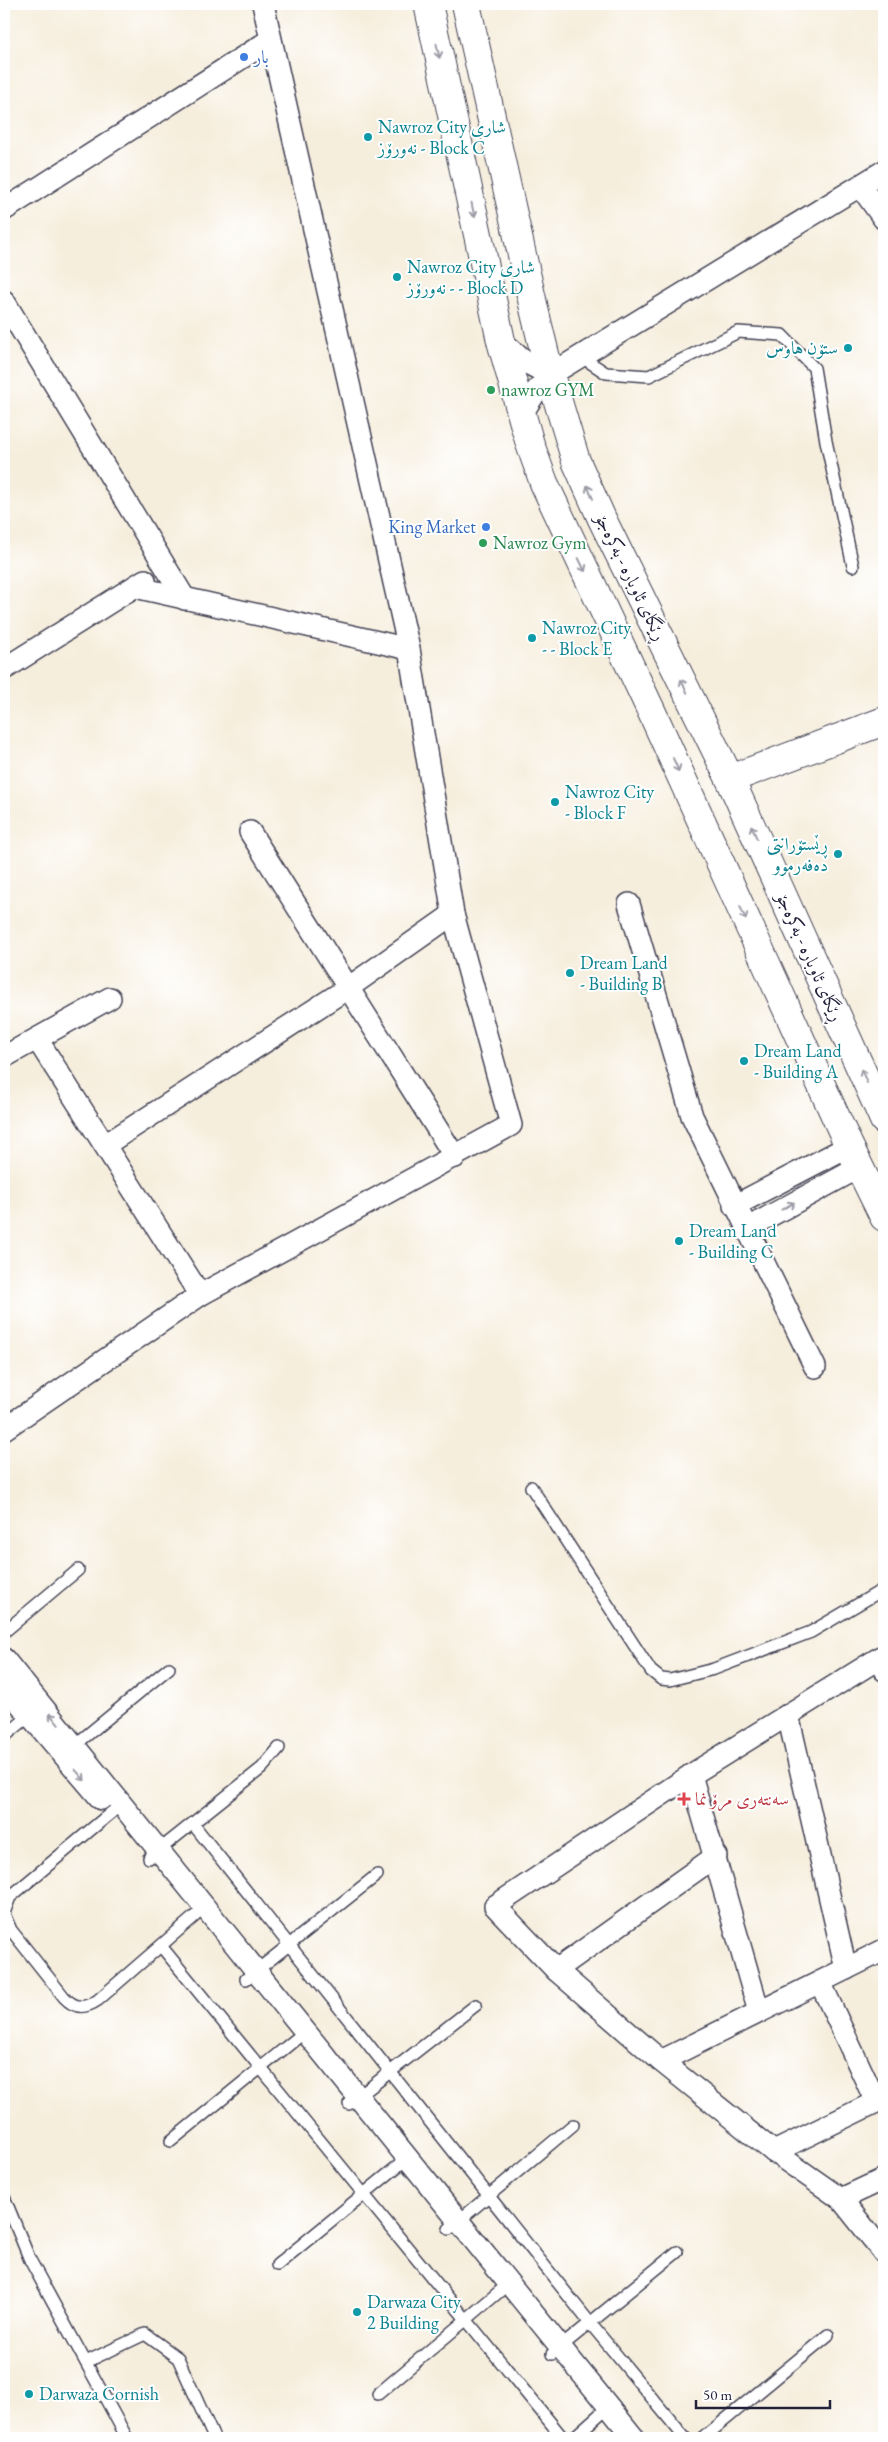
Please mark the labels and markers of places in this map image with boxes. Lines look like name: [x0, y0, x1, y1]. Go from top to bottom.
place label: بار: [252, 45, 269, 68]
marker: بار: [238, 51, 250, 63]
place label: Nawroz City شاری نەورۆز - Block C: [376, 115, 506, 159]
marker: Nawroz City شاری نەورۆز - Block C: [362, 131, 374, 143]
place label: Nawroz City شاری نەورۆز - - Block D: [405, 255, 535, 299]
marker: Nawroz City شاری نەورۆز - - Block D: [391, 271, 403, 283]
place label: ستۆن هاوس: [766, 336, 838, 359]
marker: ستۆن هاوس: [842, 342, 854, 354]
place label: nawroz GYM: [501, 378, 594, 401]
marker: nawroz GYM: [485, 384, 497, 396]
place label: King Market: [388, 515, 476, 538]
marker: King Market: [480, 521, 492, 533]
place label: Nawroz Gym: [493, 531, 586, 554]
marker: Nawroz Gym: [477, 537, 489, 549]
place label: Nawroz City - - Block E: [542, 616, 631, 660]
marker: Nawroz City - - Block E: [526, 632, 538, 644]
place label: Nawroz City - Block F: [565, 780, 654, 824]
marker: Nawroz City - Block F: [549, 796, 561, 808]
place label: ڕێستۆرانتی دەفەرموو: [767, 832, 828, 876]
marker: ڕێستۆرانتی دەفەرموو: [832, 848, 844, 860]
place label: Dream Land - Building B: [580, 951, 669, 995]
marker: Dream Land - Building B: [564, 967, 576, 979]
place label: Dream Land - Building A: [754, 1039, 843, 1083]
marker: Dream Land - Building A: [738, 1055, 750, 1067]
place label: Dream Land - Building C: [689, 1219, 778, 1263]
marker: Dream Land - Building C: [673, 1235, 685, 1247]
place label: سەنتەرى مرۆ نما: [695, 1787, 789, 1812]
marker: سەنتەرى مرۆ نما: [677, 1792, 691, 1806]
place label: Darwaza City 2 Building: [367, 2290, 461, 2334]
marker: Darwaza City 2 Building: [351, 2306, 363, 2318]
place label: Darwaza Cornish: [39, 2382, 159, 2405]
marker: Darwaza Cornish: [23, 2388, 35, 2400]

